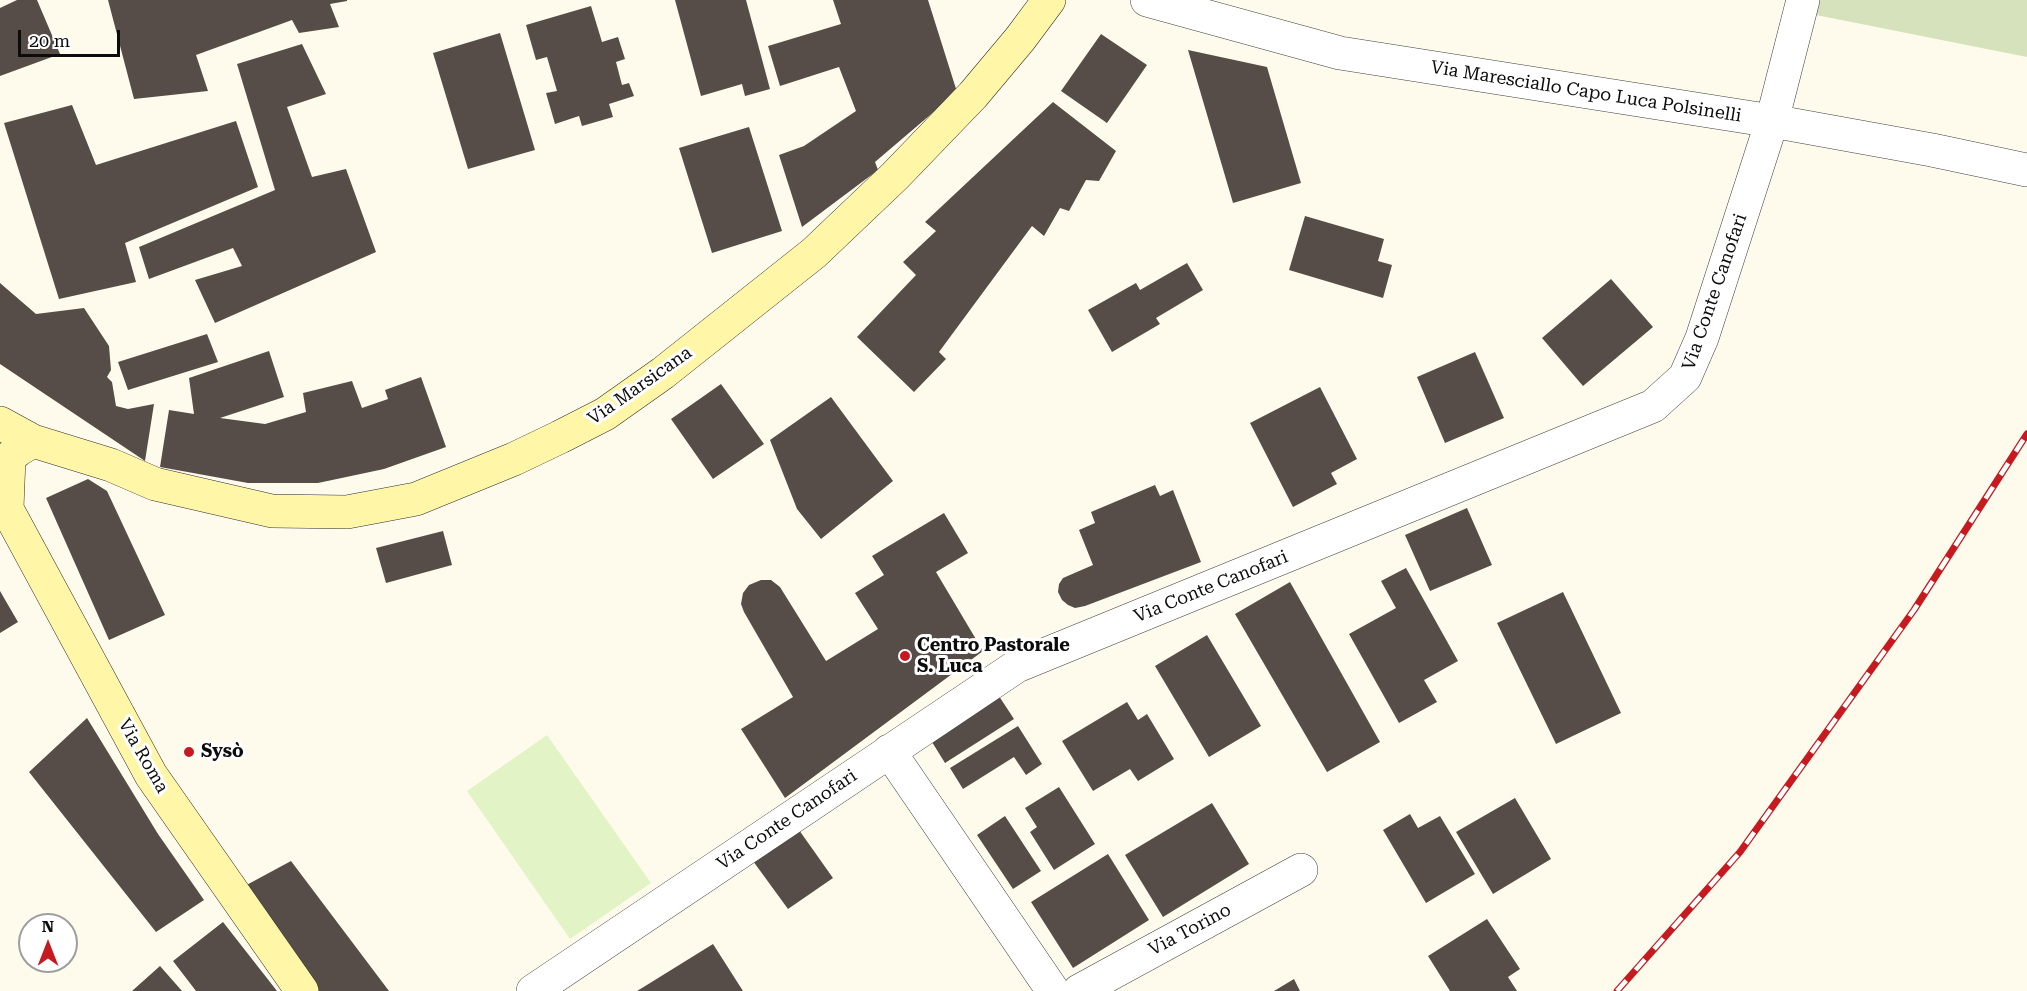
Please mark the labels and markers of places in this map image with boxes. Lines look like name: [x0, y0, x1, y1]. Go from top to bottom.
place label: Centro Pastorale S. Luca: [917, 635, 1070, 678]
marker: Centro Pastorale S. Luca: [898, 649, 912, 663]
place label: Sysò: [201, 741, 244, 763]
marker: Sysò: [182, 745, 196, 759]

